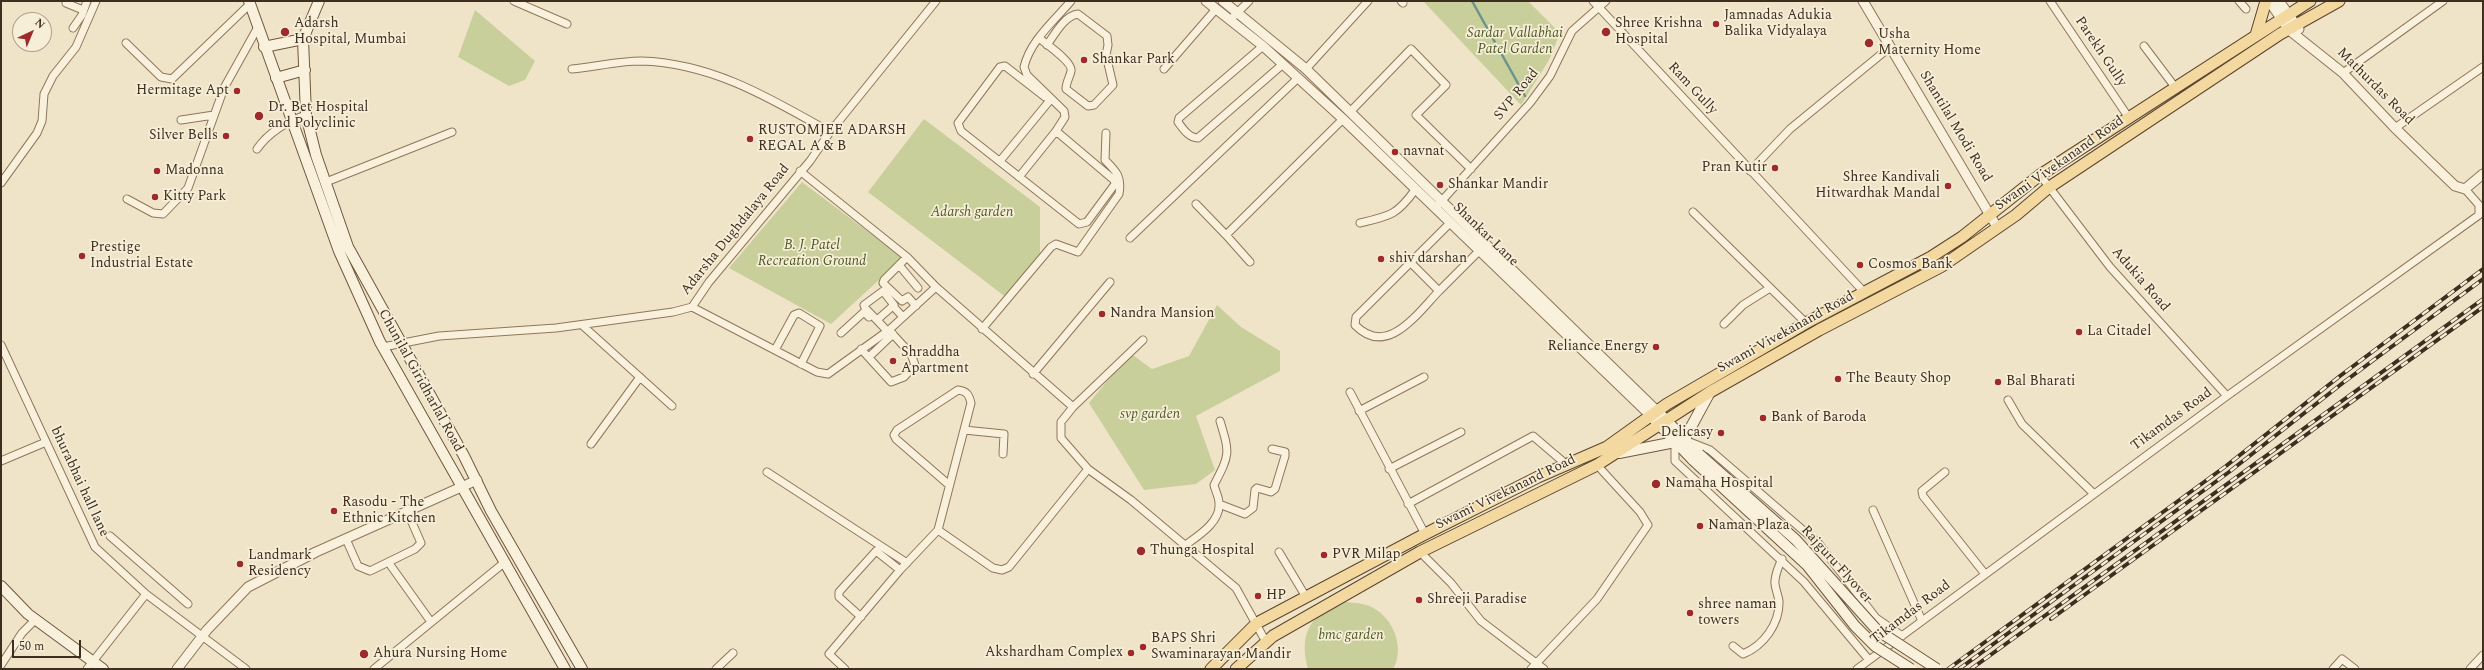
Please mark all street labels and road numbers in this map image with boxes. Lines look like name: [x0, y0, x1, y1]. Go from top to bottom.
street label: Parekh Gully: [2070, 14, 2130, 90]
street label: Mathurdas Road: [2333, 45, 2417, 129]
street label: Ram Gully: [1664, 59, 1720, 119]
street label: SVP Road: [1491, 66, 1543, 124]
street label: Shantilal Modi Road: [1915, 68, 1995, 186]
street label: Swami Vivekanand Road: [1992, 113, 2128, 215]
street label: Adarsha Dughdalaya Road: [678, 161, 794, 299]
street label: Shankar Lane: [1449, 200, 1521, 270]
street label: Adukia Road: [2108, 244, 2172, 316]
street label: Swami Vivekanand Road: [1715, 288, 1857, 378]
street label: Chunilal Giridharlal Road: [374, 307, 466, 455]
street label: Tikamdas Road: [2128, 385, 2216, 455]
street label: bhurabhai hall lane: [46, 424, 112, 540]
street label: Swami Vivekanand Road: [1433, 452, 1579, 534]
street label: Rajguru Flyover: [1797, 523, 1875, 607]
street label: Tikamdas Road: [1868, 577, 1954, 649]

